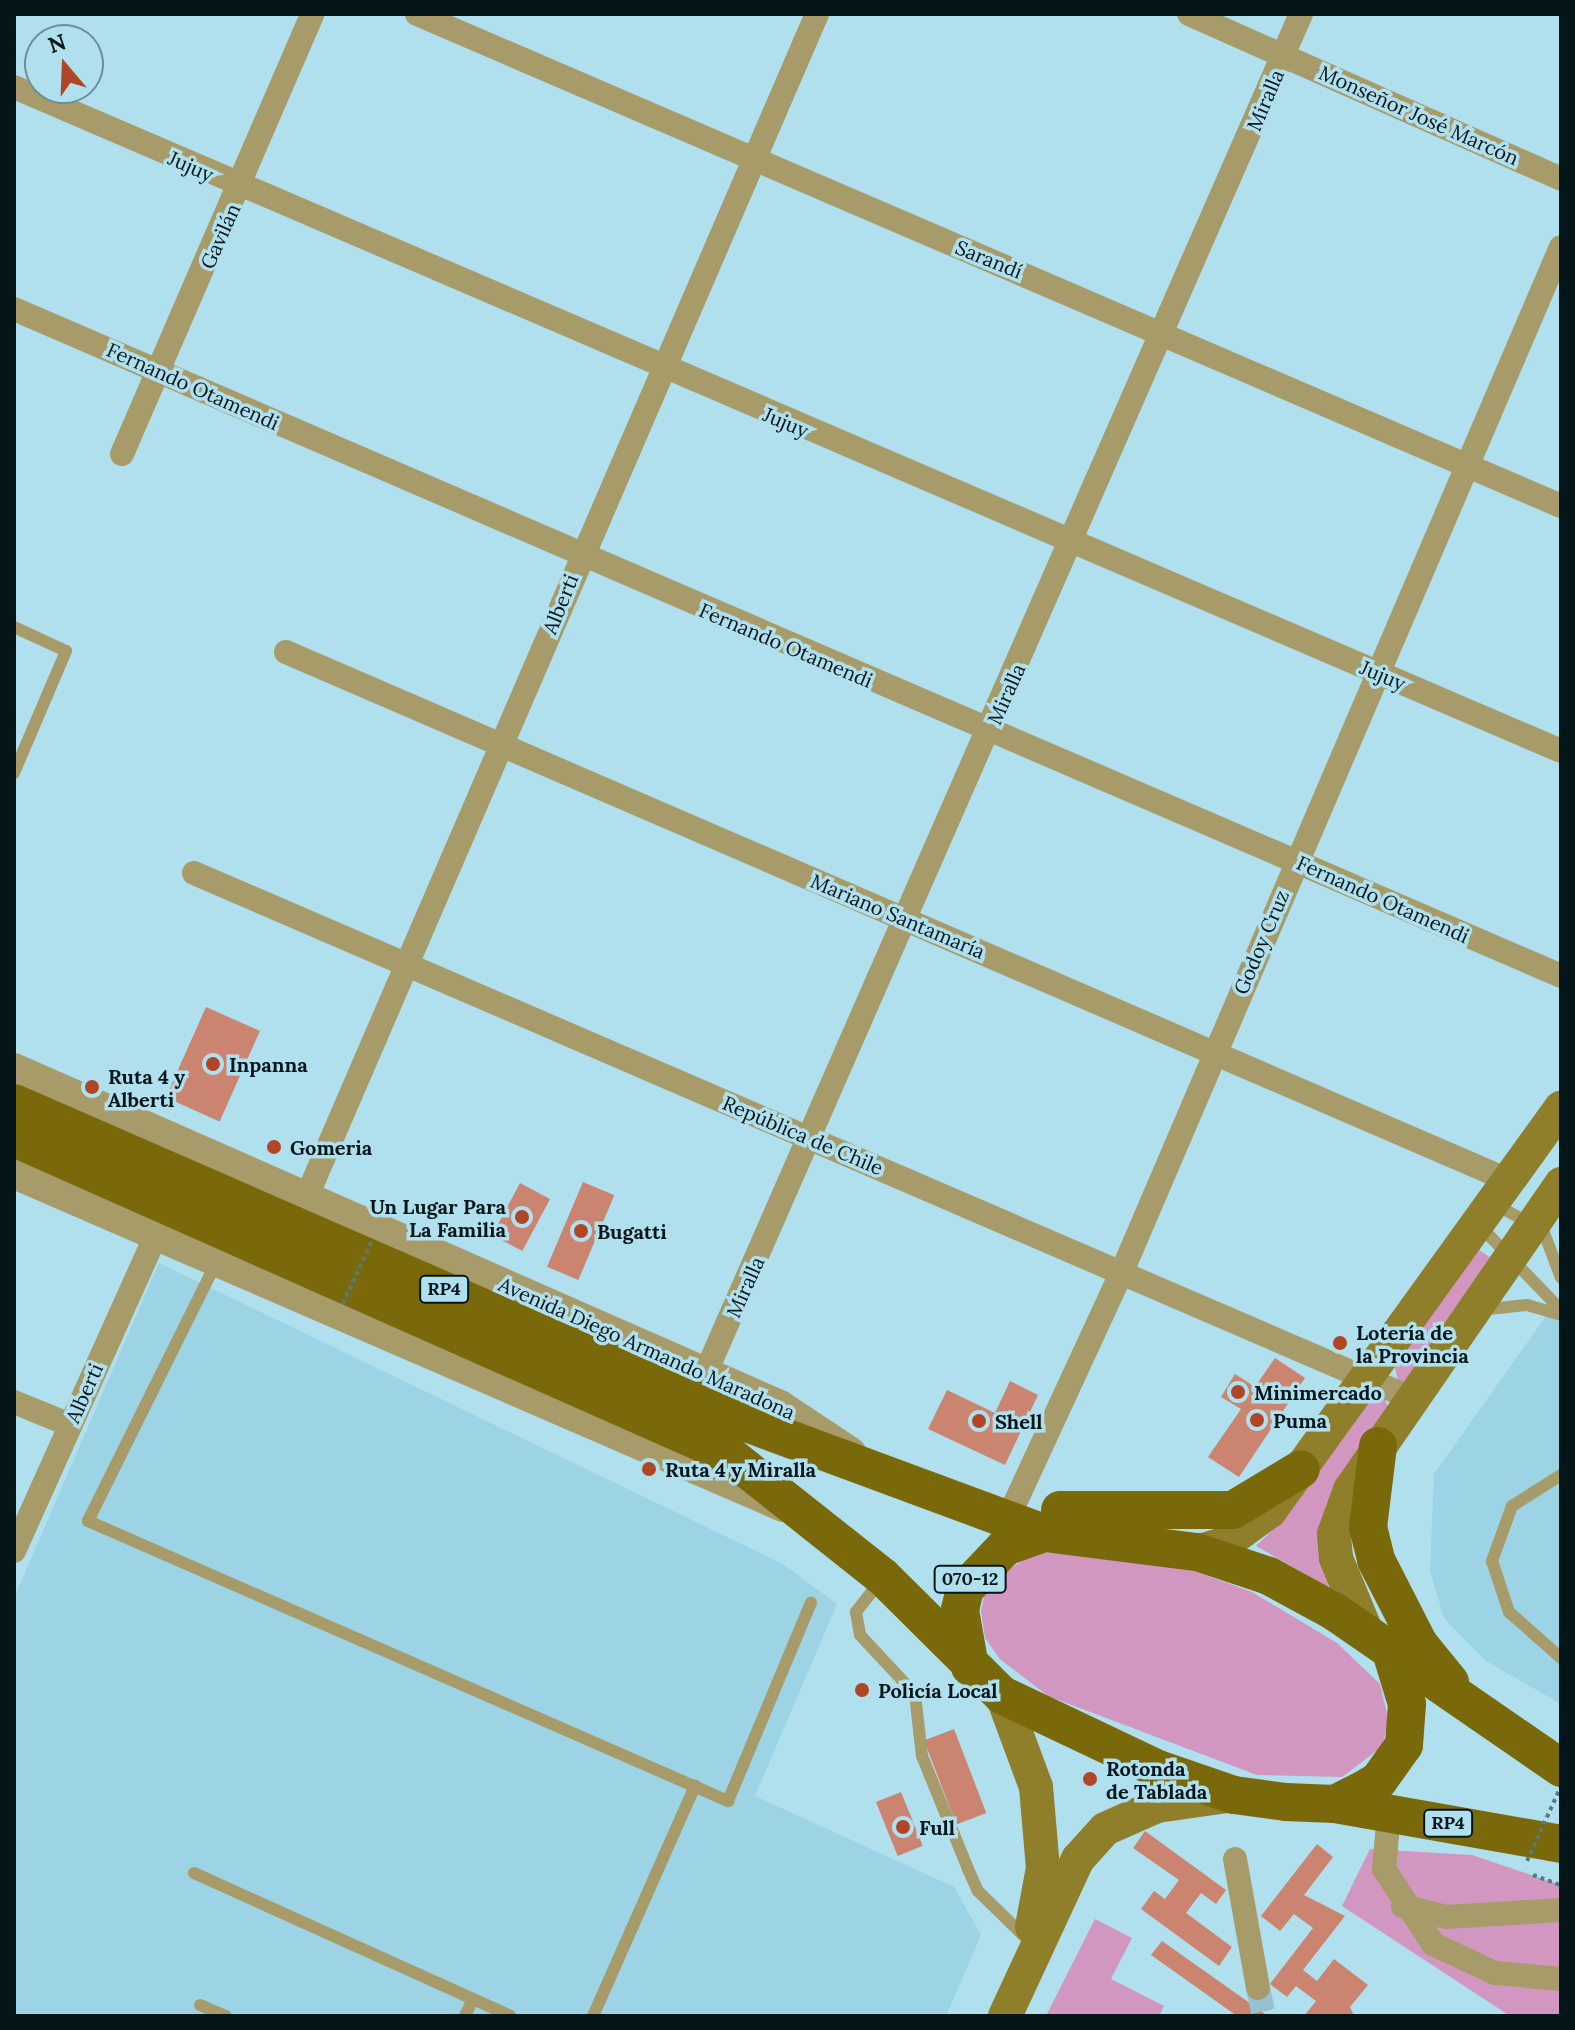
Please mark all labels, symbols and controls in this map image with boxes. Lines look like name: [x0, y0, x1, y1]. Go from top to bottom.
north arrow: [24, 24, 104, 104]
text: N: [44, 27, 69, 59]
street label: Monseñor José Marcón: [1315, 60, 1523, 170]
street label: Miralla: [1241, 66, 1289, 134]
street label: Jujuy: [165, 145, 217, 187]
street label: Gavilán: [195, 200, 245, 272]
street label: Sarandí: [952, 235, 1026, 283]
street label: Fernando Otamendi: [103, 337, 283, 435]
street label: Jujuy: [760, 402, 812, 442]
street label: Alberti: [537, 570, 583, 638]
street label: Fernando Otamendi: [696, 598, 876, 692]
street label: Jujuy: [1357, 655, 1409, 695]
street label: Miralla: [982, 660, 1030, 728]
street label: Fernando Otamendi: [1293, 850, 1473, 948]
street label: Mariano Santamaría: [807, 868, 989, 964]
street label: Godoy Cruz: [1228, 886, 1294, 998]
place label: Inpanna: [229, 1052, 308, 1076]
marker: Inpanna: [204, 1055, 222, 1073]
place label: Ruta 4 y Alberti: [108, 1064, 185, 1111]
marker: Ruta 4 y Alberti: [83, 1078, 101, 1096]
street label: República de Chile: [719, 1090, 887, 1180]
place label: Gomeria: [290, 1135, 372, 1159]
marker: Gomeria: [265, 1138, 283, 1156]
place label: Un Lugar Para La Familia: [370, 1194, 506, 1241]
marker: Un Lugar Para La Familia: [513, 1208, 531, 1226]
place label: Bugatti: [597, 1219, 667, 1243]
marker: Bugatti: [572, 1222, 590, 1240]
street label: Miralla: [721, 1253, 769, 1321]
street label: Avenida Diego Armando Maradona: [495, 1272, 799, 1424]
road number: RP4: [418, 1275, 470, 1303]
place label: Lotería de la Provincia: [1356, 1320, 1469, 1367]
marker: Lotería de la Provincia: [1331, 1334, 1349, 1352]
street label: Alberti: [60, 1360, 108, 1426]
place label: Minimercado: [1254, 1380, 1382, 1404]
marker: Minimercado: [1229, 1383, 1247, 1401]
place label: Puma: [1273, 1408, 1327, 1432]
place label: Shell: [995, 1409, 1043, 1433]
marker: Puma: [1248, 1411, 1266, 1429]
marker: Shell: [970, 1412, 988, 1430]
place label: Ruta 4 y Miralla: [665, 1457, 816, 1481]
marker: Ruta 4 y Miralla: [640, 1460, 658, 1478]
road number: 070-12: [932, 1565, 1008, 1593]
place label: Policía Local: [878, 1678, 998, 1702]
marker: Policía Local: [853, 1681, 871, 1699]
place label: Rotonda de Tablada: [1106, 1756, 1207, 1803]
marker: Rotonda de Tablada: [1081, 1770, 1099, 1788]
road number: RP4: [1422, 1809, 1474, 1837]
place label: Full: [919, 1815, 955, 1839]
marker: Full: [894, 1818, 912, 1836]

